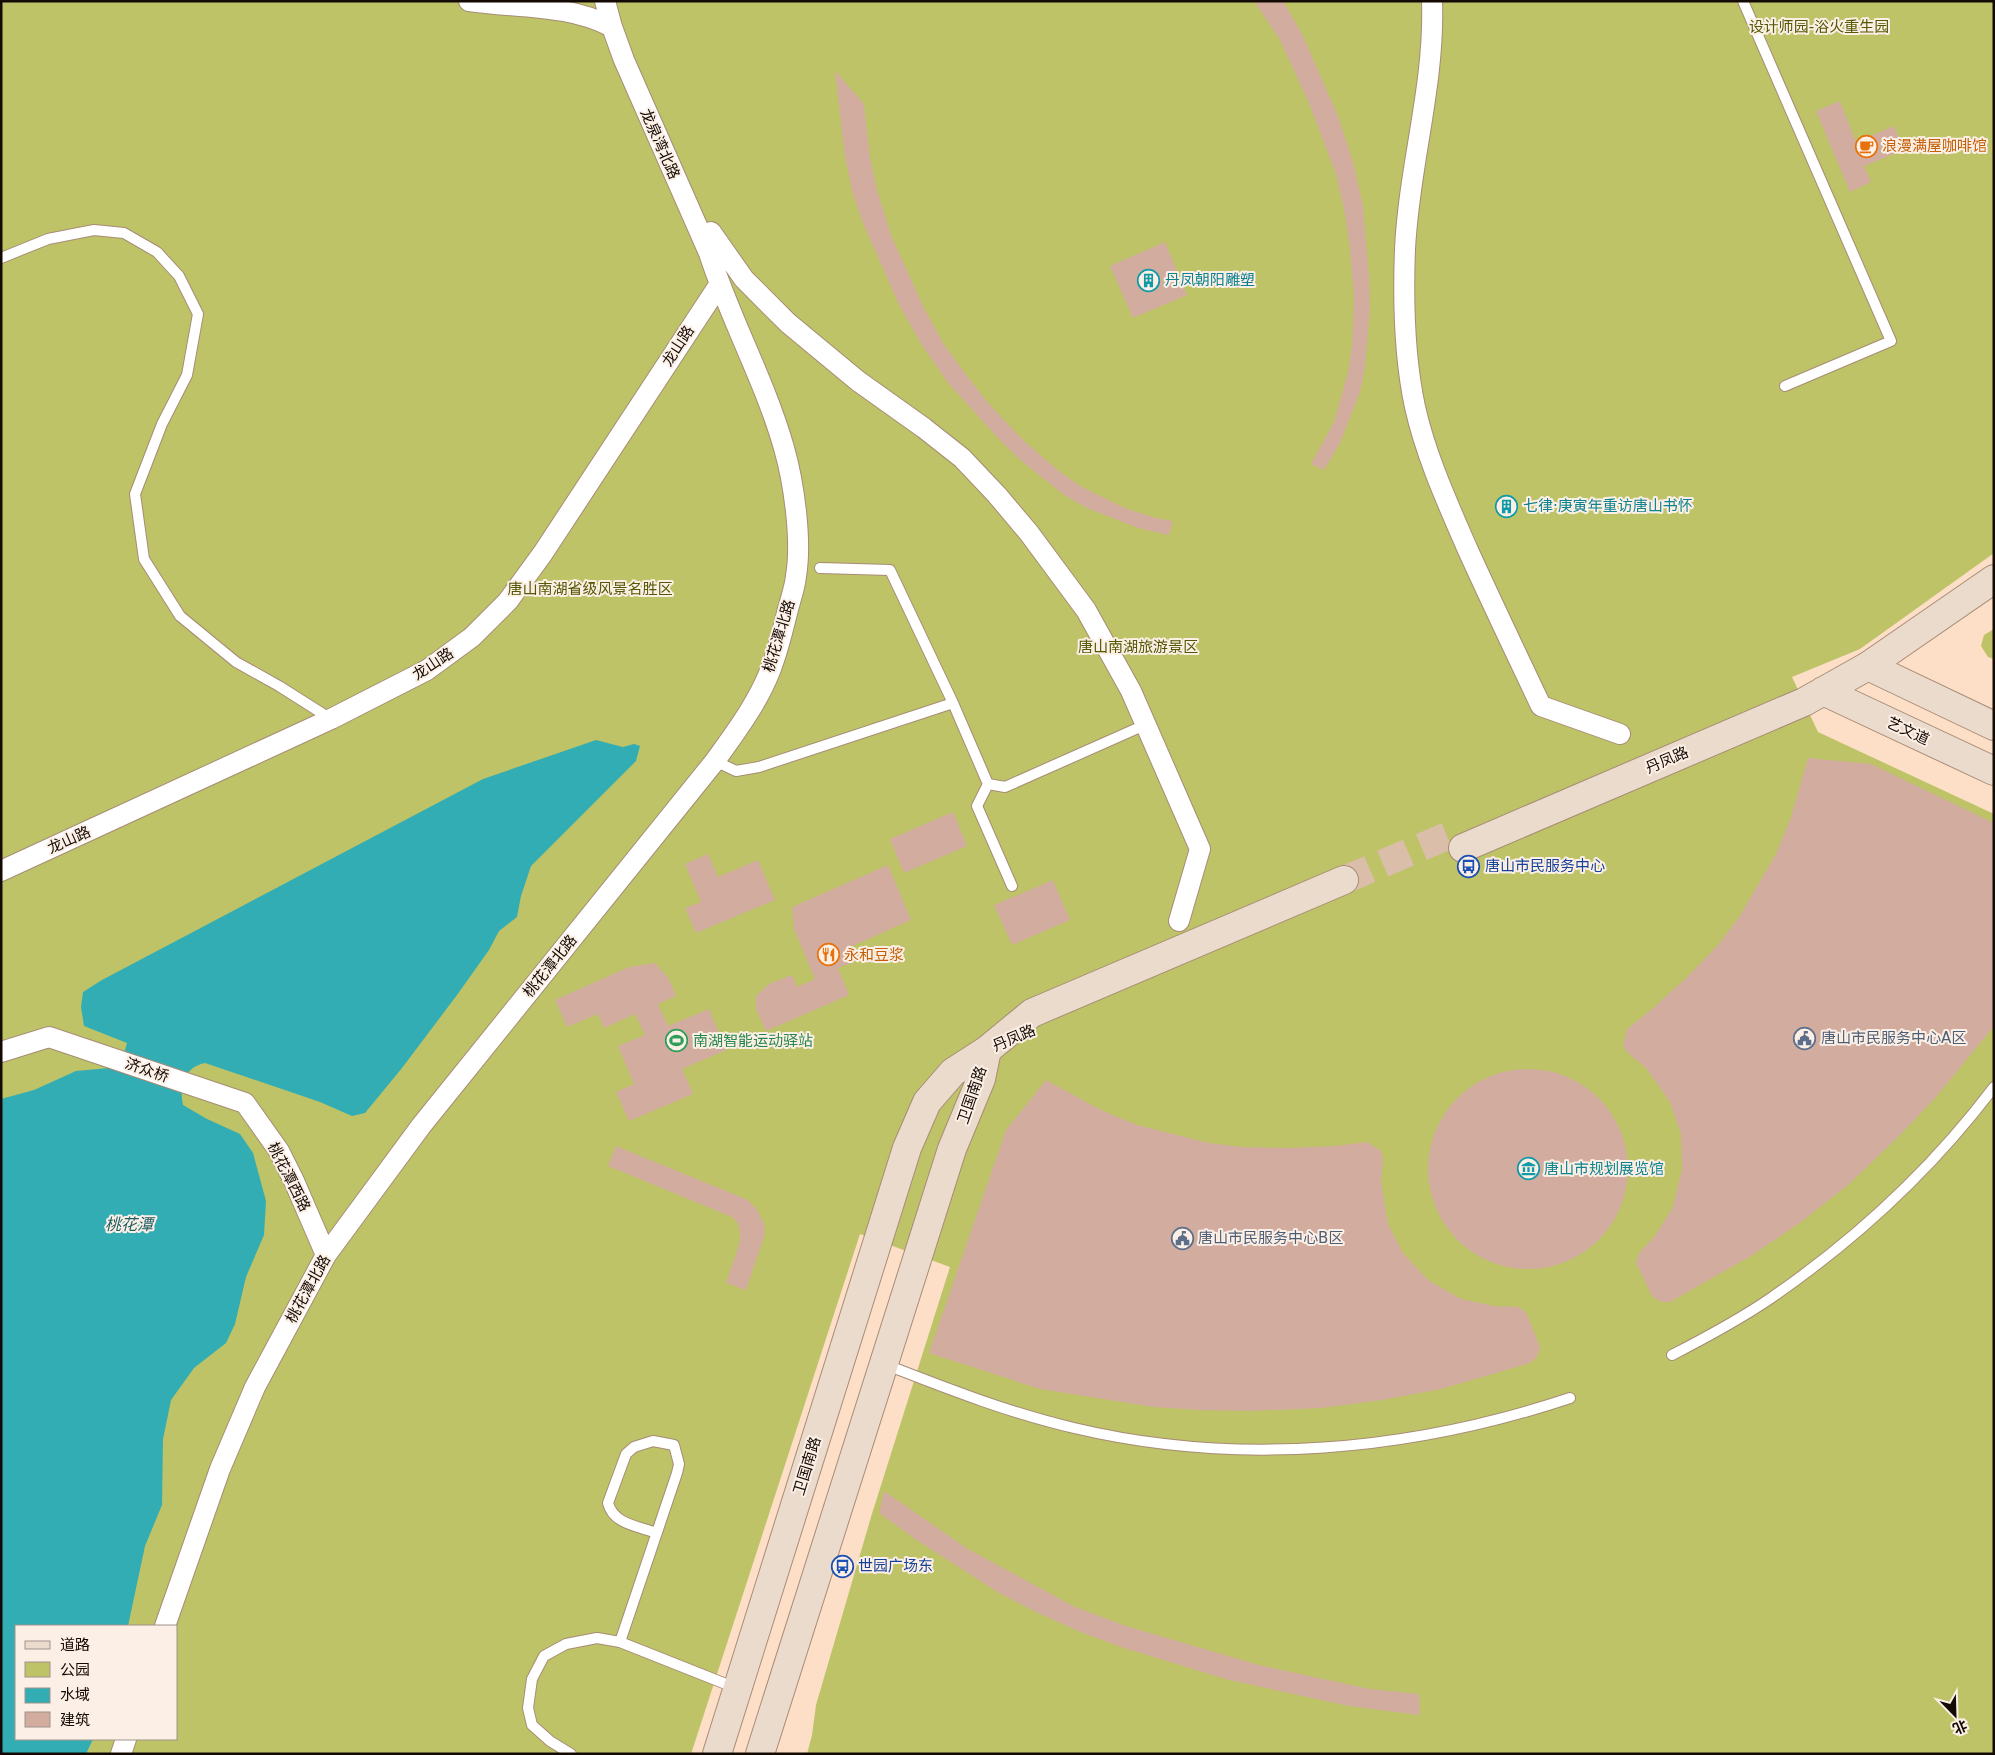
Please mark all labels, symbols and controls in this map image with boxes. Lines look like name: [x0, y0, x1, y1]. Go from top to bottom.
park label: 设计师园-浴火重生园: [1749, 18, 1889, 36]
street label: 龙泉湾北路: [637, 106, 683, 182]
cafe icon: 浪漫满屋咖啡馆: [1854, 134, 1878, 158]
place label: 浪漫满屋咖啡馆: [1882, 137, 1987, 155]
building icon: 丹凤朝阳雕塑: [1137, 268, 1161, 292]
place label: 丹凤朝阳雕塑: [1165, 271, 1255, 289]
street label: 龙山路: [658, 322, 698, 370]
building icon: 七律·庚寅年重访唐山书怀: [1495, 494, 1519, 518]
place label: 七律·庚寅年重访唐山书怀: [1523, 497, 1693, 515]
park label: 唐山南湖省级风景名胜区: [507, 580, 673, 598]
street label: 桃花潭北路: [759, 597, 799, 675]
park label: 唐山南湖旅游景区: [1078, 638, 1198, 656]
street label: 龙山路: [409, 644, 457, 684]
street label: 艺文道: [1884, 713, 1932, 749]
street label: 丹凤路: [1643, 743, 1691, 777]
street label: 龙山路: [45, 823, 93, 857]
bus stop icon: 唐山市民服务中心: [1457, 854, 1481, 878]
place label: 唐山市民服务中心: [1485, 857, 1605, 875]
street label: 桃花潭北路: [519, 931, 581, 1001]
restaurant icon: 永和豆浆: [816, 943, 840, 967]
place label: 永和豆浆: [844, 946, 904, 964]
street label: 丹凤路: [990, 1021, 1038, 1055]
public building icon: 唐山市民服务中心A区: [1793, 1026, 1817, 1050]
sports icon: 南湖智能运动驿站: [665, 1029, 689, 1053]
place label: 唐山市民服务中心A区: [1821, 1029, 1966, 1047]
place label: 南湖智能运动驿站: [693, 1032, 813, 1050]
street label: 济众桥: [123, 1054, 171, 1086]
street label: 卫国南路: [954, 1064, 990, 1126]
street label: 桃花潭西路: [264, 1139, 314, 1215]
museum icon: 唐山市规划展览馆: [1516, 1157, 1540, 1181]
place label: 唐山市规划展览馆: [1544, 1160, 1664, 1178]
water label: 桃花潭: [105, 1215, 156, 1234]
public building icon: 唐山市民服务中心B区: [1170, 1226, 1194, 1250]
place label: 唐山市民服务中心B区: [1198, 1229, 1343, 1247]
street label: 桃花潭北路: [282, 1252, 334, 1326]
street label: 卫国南路: [790, 1435, 824, 1497]
bus stop icon: 世园广场东: [830, 1554, 854, 1578]
place label: 世园广场东: [858, 1557, 933, 1575]
legend: [15, 1625, 178, 1740]
text: 道路: [60, 1636, 90, 1654]
text: 公园: [60, 1661, 90, 1679]
text: 水域: [60, 1686, 90, 1704]
north arrow: [1930, 1690, 1980, 1740]
text: 建筑: [60, 1711, 90, 1729]
text: 北: [1951, 1717, 1970, 1737]

